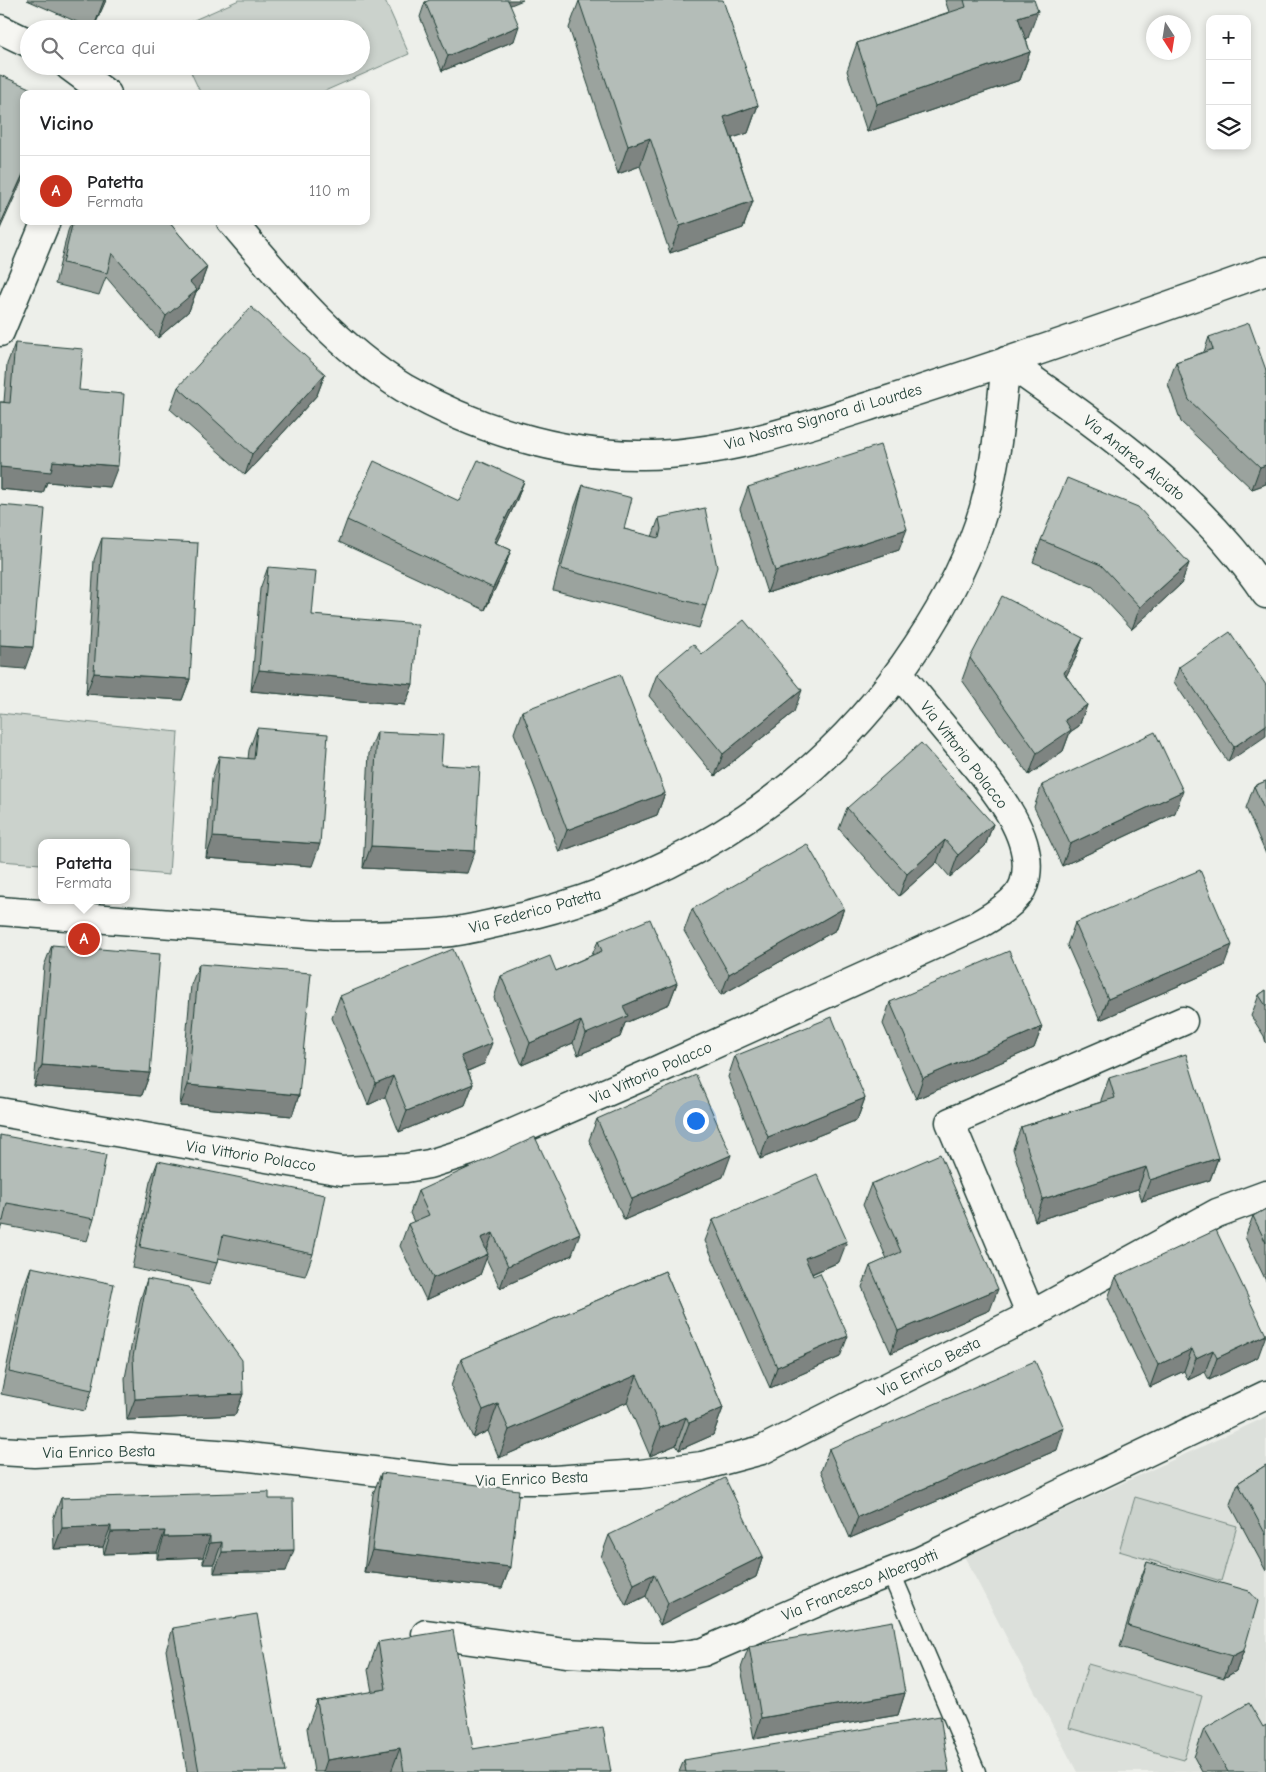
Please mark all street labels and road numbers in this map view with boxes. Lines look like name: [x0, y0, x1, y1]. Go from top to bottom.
street label: Via Nostra Signora di Lourdes: [722, 380, 924, 454]
street label: Via Andrea Alciato: [1080, 412, 1188, 504]
street label: Via Vittorio Polacco: [916, 698, 1012, 812]
street label: Via Federico Patetta: [467, 885, 603, 937]
street label: Via Vittorio Polacco: [587, 1038, 715, 1108]
street label: Via Vittorio Polacco: [185, 1137, 317, 1175]
street label: Via Enrico Besta: [875, 1333, 983, 1401]
street label: Via Enrico Besta: [42, 1442, 156, 1462]
street label: Via Enrico Besta: [475, 1468, 589, 1490]
street label: Via Francesco Albergotti: [779, 1545, 941, 1625]

